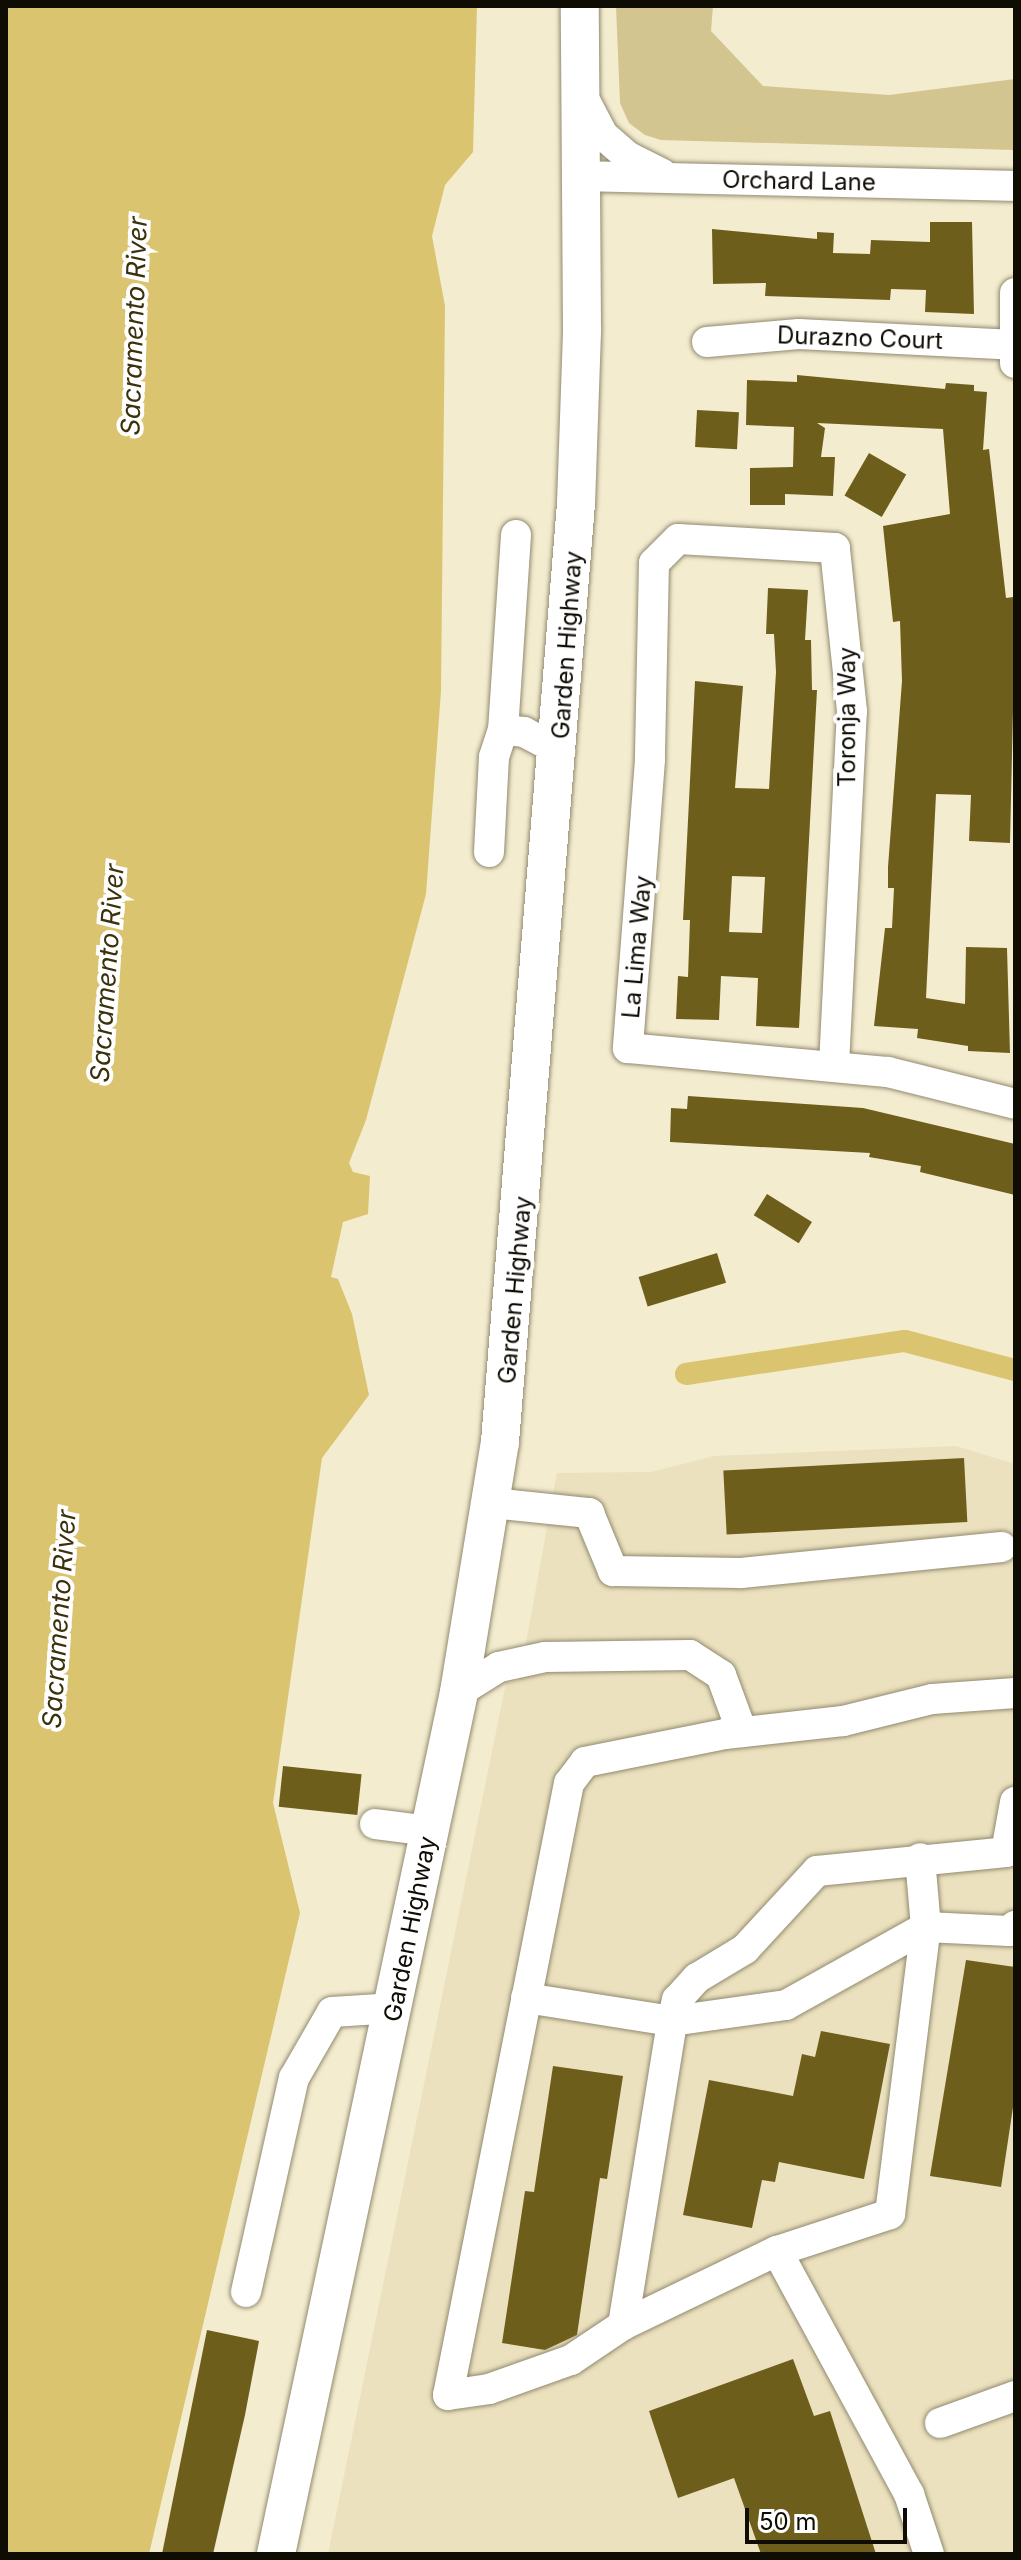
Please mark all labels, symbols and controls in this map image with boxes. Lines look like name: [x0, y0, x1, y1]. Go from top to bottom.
street label: Orchard Lane: [722, 165, 876, 197]
water label: Sacramento River: [115, 216, 153, 436]
street label: Durazno Court: [777, 321, 943, 355]
street label: Garden Highway: [546, 550, 588, 740]
street label: Toronja Way: [833, 647, 861, 787]
water label: Sacramento River: [84, 863, 130, 1083]
street label: La Lima Way: [616, 874, 658, 1020]
street label: Garden Highway: [492, 1195, 538, 1385]
water label: Sacramento River: [36, 1509, 82, 1729]
street label: Garden Highway: [378, 1834, 442, 2024]
scale bar: [749, 2492, 911, 2542]
text: 50 m: [759, 2507, 817, 2536]

